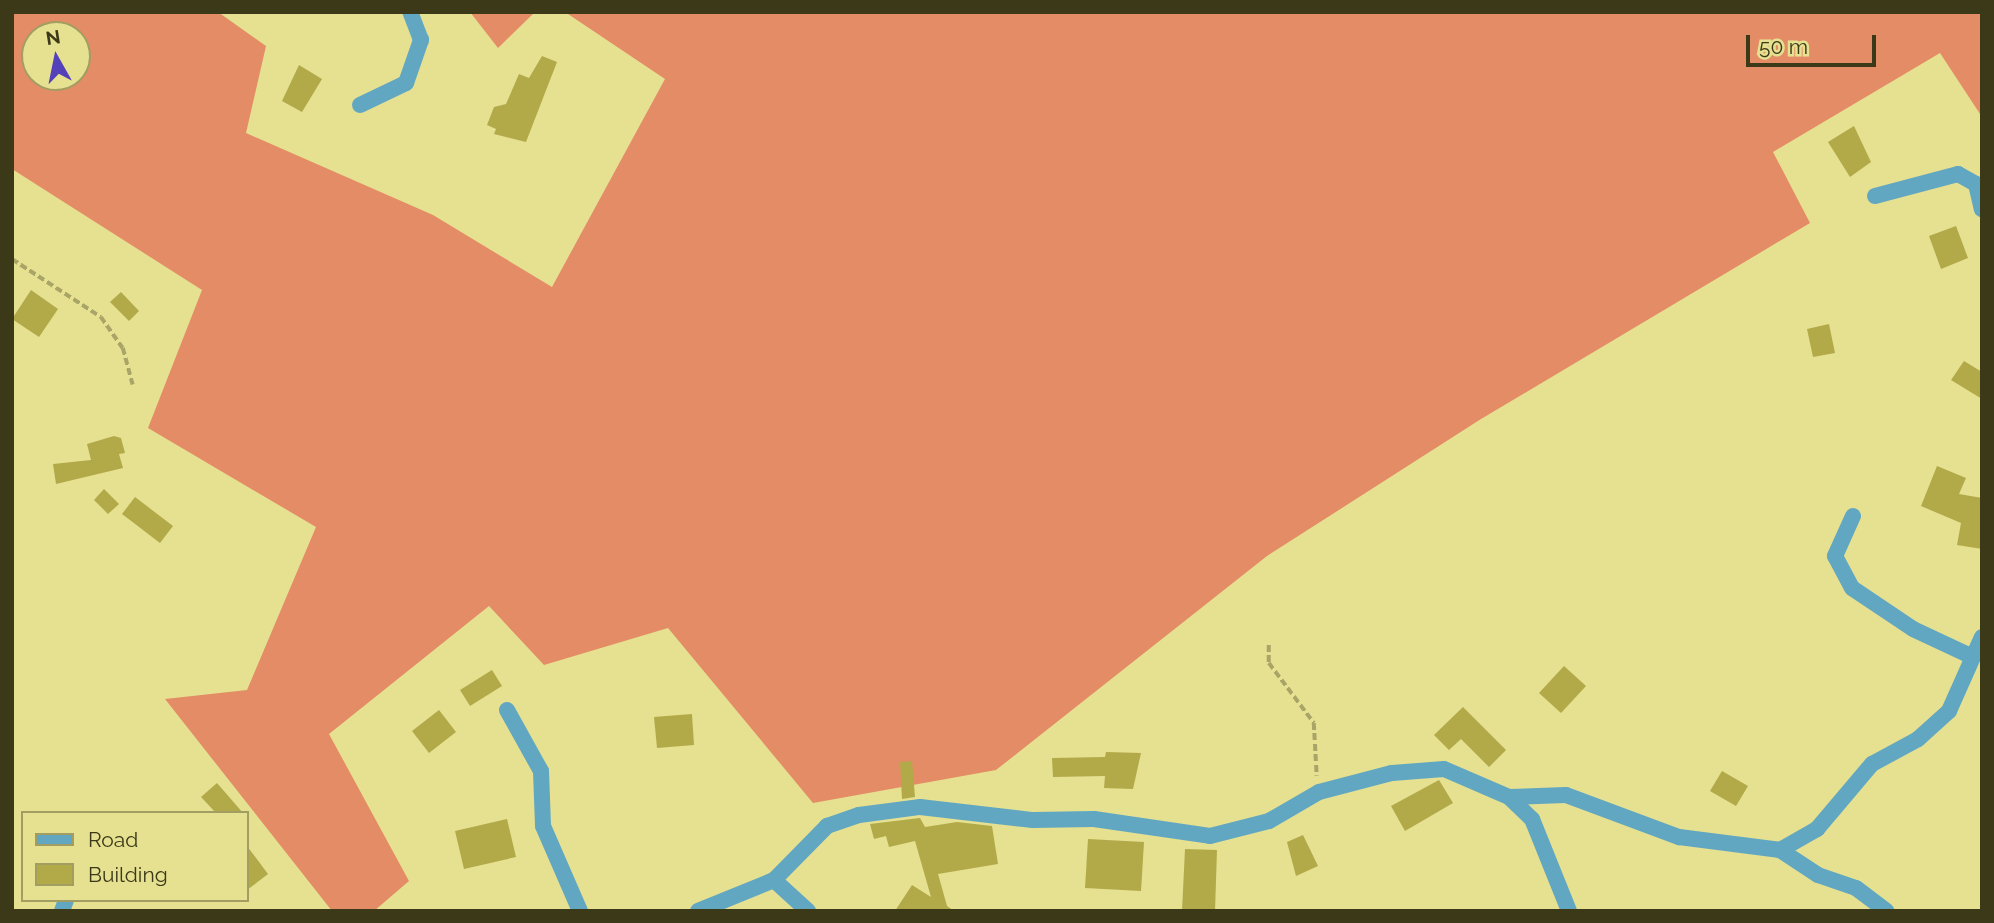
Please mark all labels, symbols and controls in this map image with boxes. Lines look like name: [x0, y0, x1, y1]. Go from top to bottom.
north arrow: [21, 21, 91, 91]
scale bar: [1749, 21, 1878, 65]
text: N: [44, 25, 62, 49]
text: 50 m: [1759, 34, 1808, 59]
legend: [21, 811, 248, 902]
text: Road: [88, 827, 138, 852]
text: Building: [88, 862, 168, 887]

